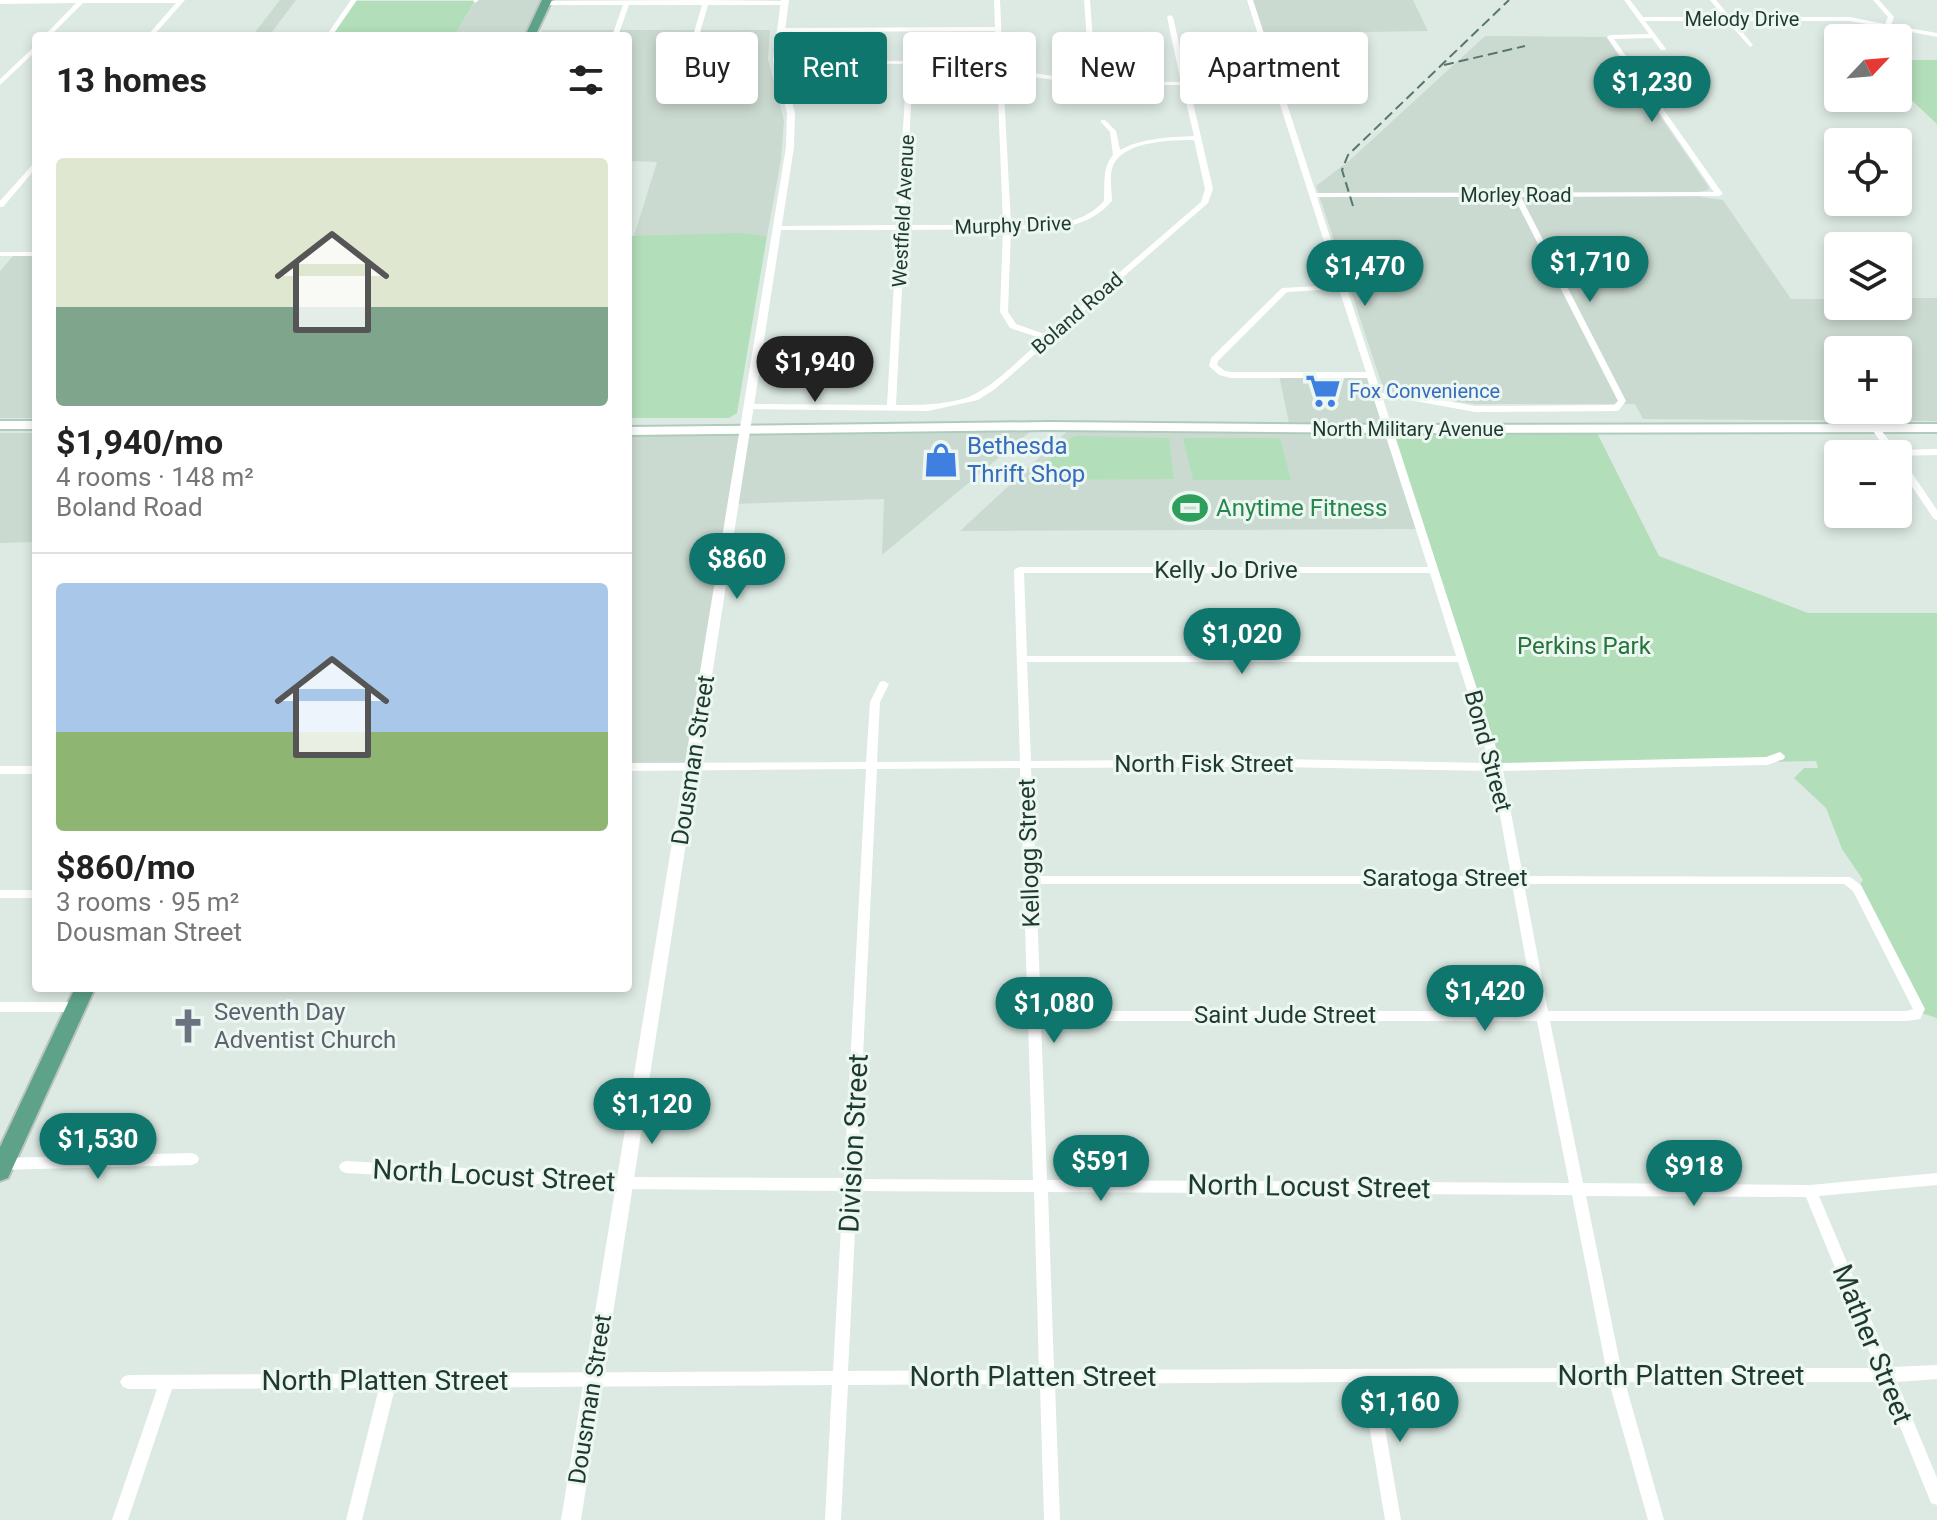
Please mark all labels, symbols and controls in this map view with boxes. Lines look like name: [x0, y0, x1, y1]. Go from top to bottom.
street label: Melody Drive: [1685, 7, 1799, 31]
north arrow: [1824, 24, 1912, 112]
map controls: [1824, 24, 1912, 528]
chip: Buy: [656, 32, 758, 104]
chip: Rent: [774, 32, 887, 104]
chip: Filters: [903, 32, 1036, 104]
chip: New: [1052, 32, 1164, 104]
chip: Apartment: [1180, 32, 1368, 104]
pin: $1,230: [1587, 56, 1717, 124]
icon: filters: [564, 58, 608, 102]
text: 13 homes: [56, 60, 207, 100]
text: $1,230: [1612, 67, 1692, 97]
button: locate: [1824, 128, 1912, 216]
street label: Westfield Avenue: [887, 134, 919, 288]
street label: Morley Road: [1460, 183, 1572, 207]
icon: home: [260, 210, 404, 354]
street label: Murphy Drive: [954, 211, 1072, 239]
button: layers: [1824, 232, 1912, 320]
pin: $1,710: [1525, 236, 1655, 304]
pin: $1,470: [1300, 240, 1430, 308]
text: $1,710: [1550, 247, 1630, 277]
text: $1,470: [1325, 251, 1405, 281]
street label: Boland Road: [1027, 267, 1127, 359]
pin: $1,940: [750, 336, 880, 404]
button: +: [1824, 336, 1912, 424]
text: $1,940: [775, 347, 855, 377]
supermarket icon: Fox Convenience: [1304, 372, 1342, 410]
place label: Fox Convenience: [1349, 379, 1500, 403]
street label: North Military Avenue: [1312, 417, 1504, 441]
text: $1,940/mo: [56, 422, 223, 462]
place label: Bethesda Thrift Shop: [967, 432, 1085, 488]
button: −: [1824, 440, 1912, 528]
shop icon: Bethesda Thrift Shop: [922, 441, 960, 479]
text: 4 rooms · 148 m²: [56, 462, 254, 492]
sports icon: Anytime Fitness: [1171, 489, 1209, 527]
text: Boland Road: [56, 492, 203, 522]
place label: Anytime Fitness: [1216, 494, 1387, 522]
pin: $860: [690, 533, 784, 601]
text: $860: [707, 544, 767, 574]
street label: Kelly Jo Drive: [1154, 556, 1298, 584]
pin: $1,020: [1177, 608, 1307, 676]
text: $1,020: [1202, 619, 1282, 649]
park label: Perkins Park: [1517, 632, 1652, 660]
icon: home: [260, 635, 404, 779]
street label: Dousman Street: [666, 673, 720, 847]
street label: Bond Street: [1458, 687, 1518, 815]
street label: North Fisk Street: [1114, 750, 1294, 778]
street label: Kellogg Street: [1012, 778, 1046, 928]
text: $860/mo: [56, 847, 195, 887]
street label: Saratoga Street: [1362, 864, 1528, 892]
text: 3 rooms · 95 m²: [56, 887, 239, 917]
text: Dousman Street: [56, 917, 242, 947]
pin: $1,420: [1420, 965, 1550, 1033]
text: $1,420: [1445, 976, 1525, 1006]
pin: $1,080: [989, 977, 1119, 1045]
text: $1,080: [1014, 988, 1094, 1018]
place label: Seventh Day Adventist Church: [214, 998, 396, 1054]
street label: Saint Jude Street: [1194, 1001, 1376, 1029]
church icon: Seventh Day Adventist Church: [169, 1007, 207, 1045]
street label: Division Street: [832, 1053, 875, 1233]
pin: $1,120: [587, 1078, 717, 1146]
text: $1,120: [612, 1089, 692, 1119]
pin: $1,530: [33, 1113, 163, 1181]
text: $1,530: [58, 1124, 138, 1154]
pin: $591: [1054, 1135, 1148, 1203]
pin: $918: [1647, 1140, 1741, 1208]
text: $591: [1071, 1146, 1131, 1176]
text: $918: [1664, 1151, 1724, 1181]
street label: North Locust Street: [372, 1153, 616, 1198]
street label: North Locust Street: [1187, 1168, 1431, 1205]
street label: Mather Street: [1826, 1259, 1920, 1429]
street label: Dousman Street: [563, 1312, 617, 1486]
street label: North Platten Street: [1558, 1359, 1804, 1392]
street label: North Platten Street: [910, 1360, 1156, 1393]
street label: North Platten Street: [262, 1364, 508, 1397]
pin: $1,160: [1335, 1376, 1465, 1444]
text: $1,160: [1360, 1387, 1440, 1417]

